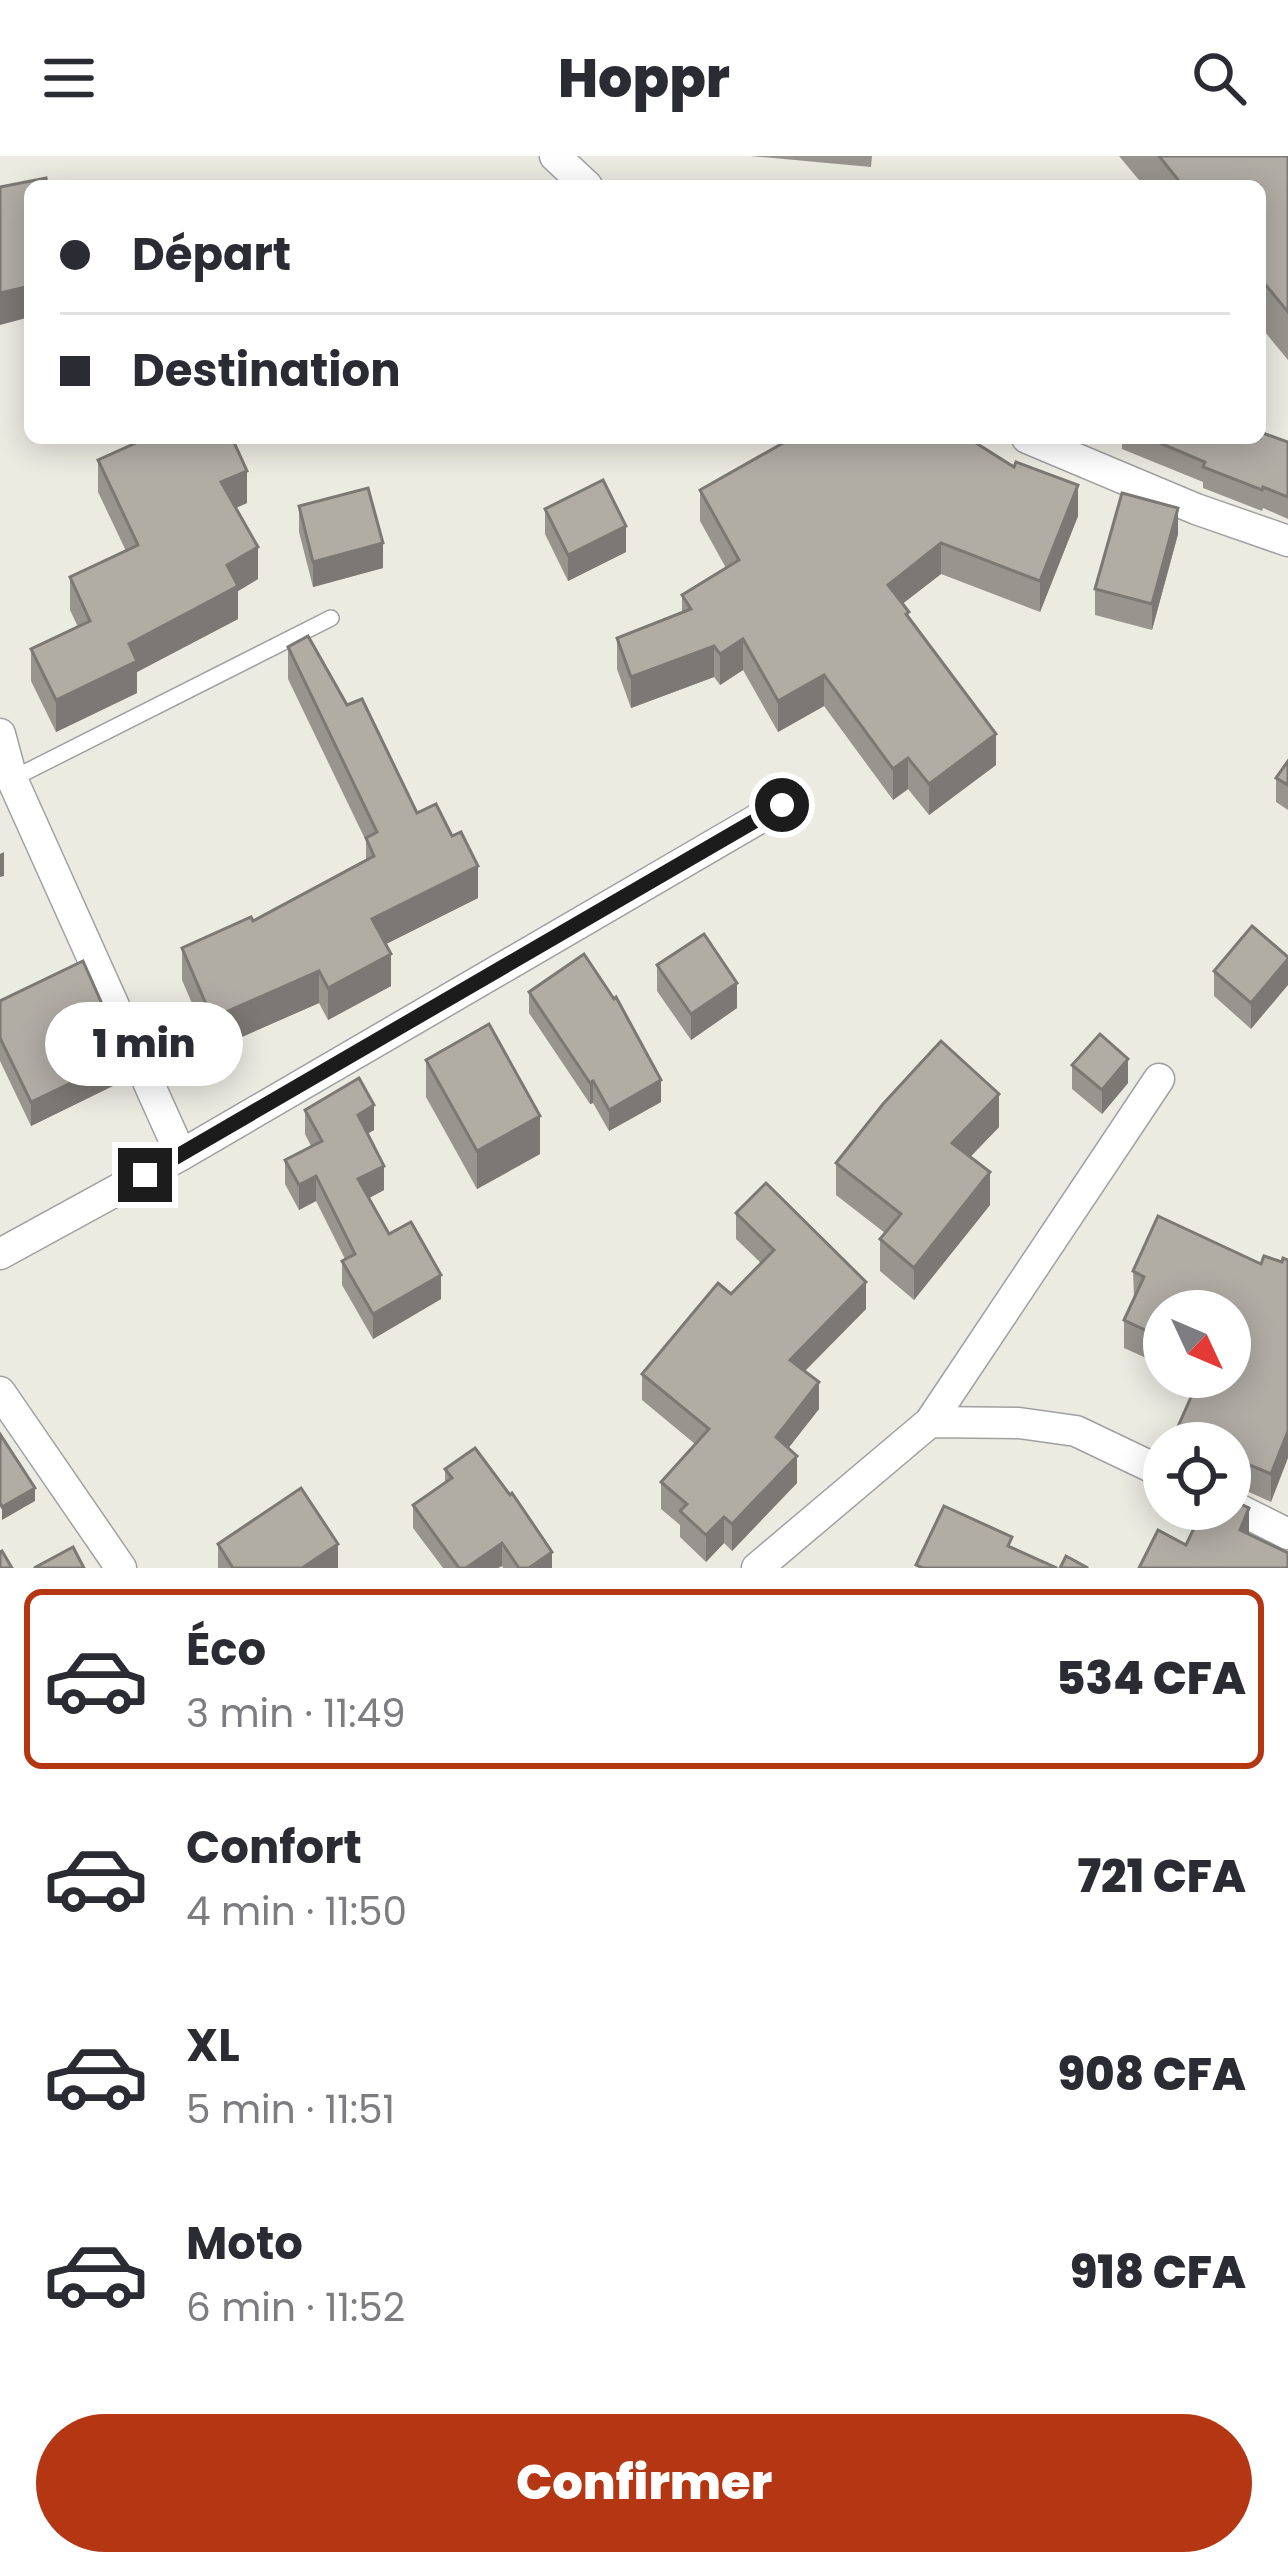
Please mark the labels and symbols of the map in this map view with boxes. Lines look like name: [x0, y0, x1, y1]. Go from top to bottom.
route start: [755, 778, 809, 832]
callout: 1 min: [46, 1001, 244, 1085]
route end: [118, 1148, 172, 1202]
north arrow: [1143, 1290, 1251, 1398]

